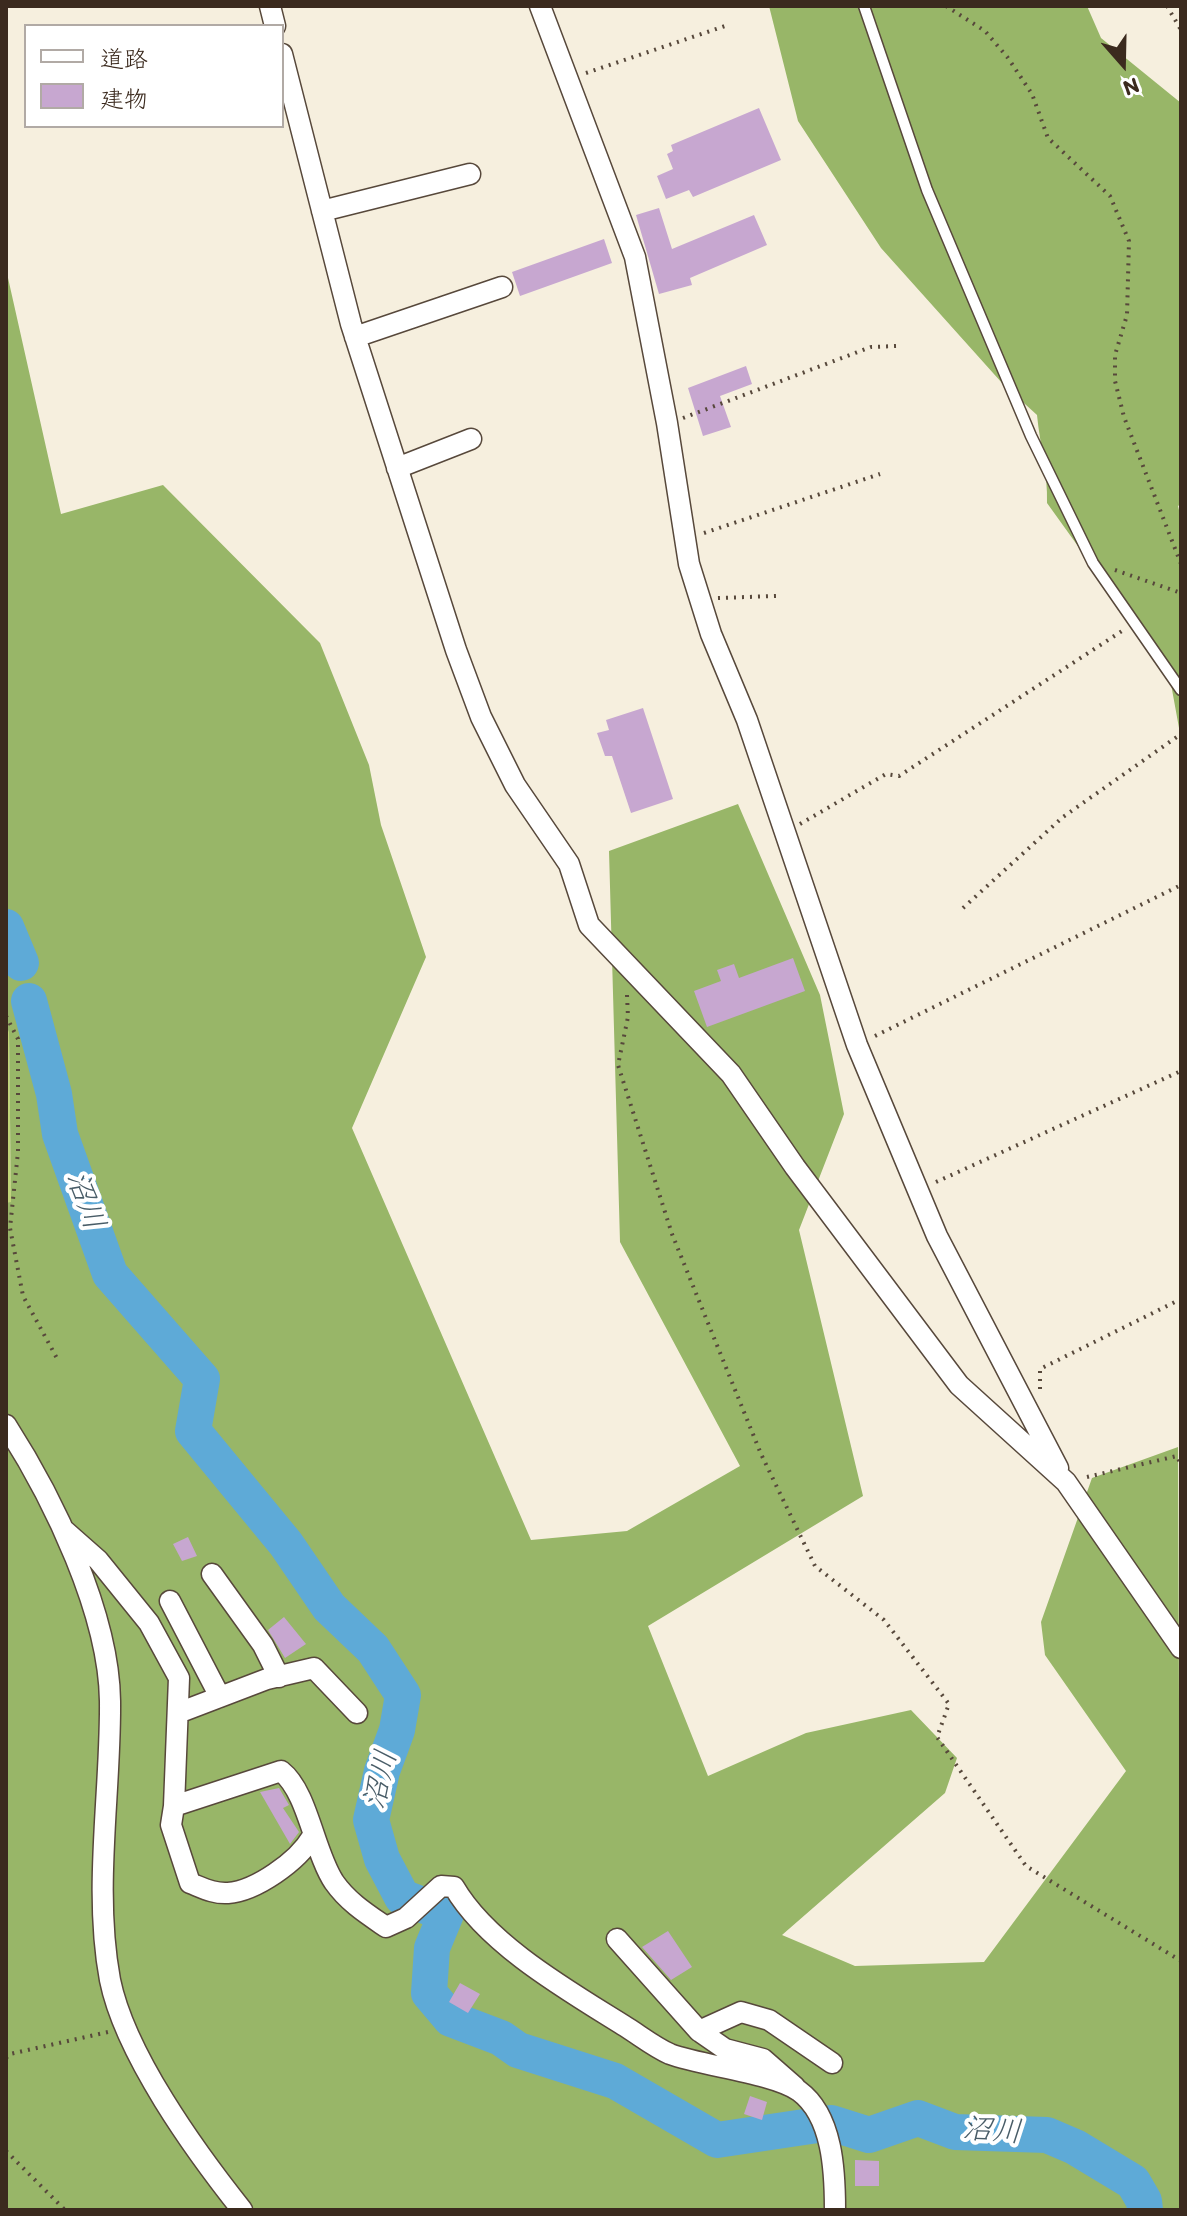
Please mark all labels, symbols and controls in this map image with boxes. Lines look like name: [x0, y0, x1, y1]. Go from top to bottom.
legend: [24, 24, 284, 128]
north arrow: [1083, 24, 1163, 104]
text: 道路: [100, 44, 148, 73]
text: N: [1120, 72, 1143, 102]
text: 建物: [100, 84, 148, 113]
water label: 沼川: [57, 1167, 111, 1235]
water label: 沼川: [358, 1747, 406, 1813]
water label: 沼川: [961, 2112, 1023, 2152]

